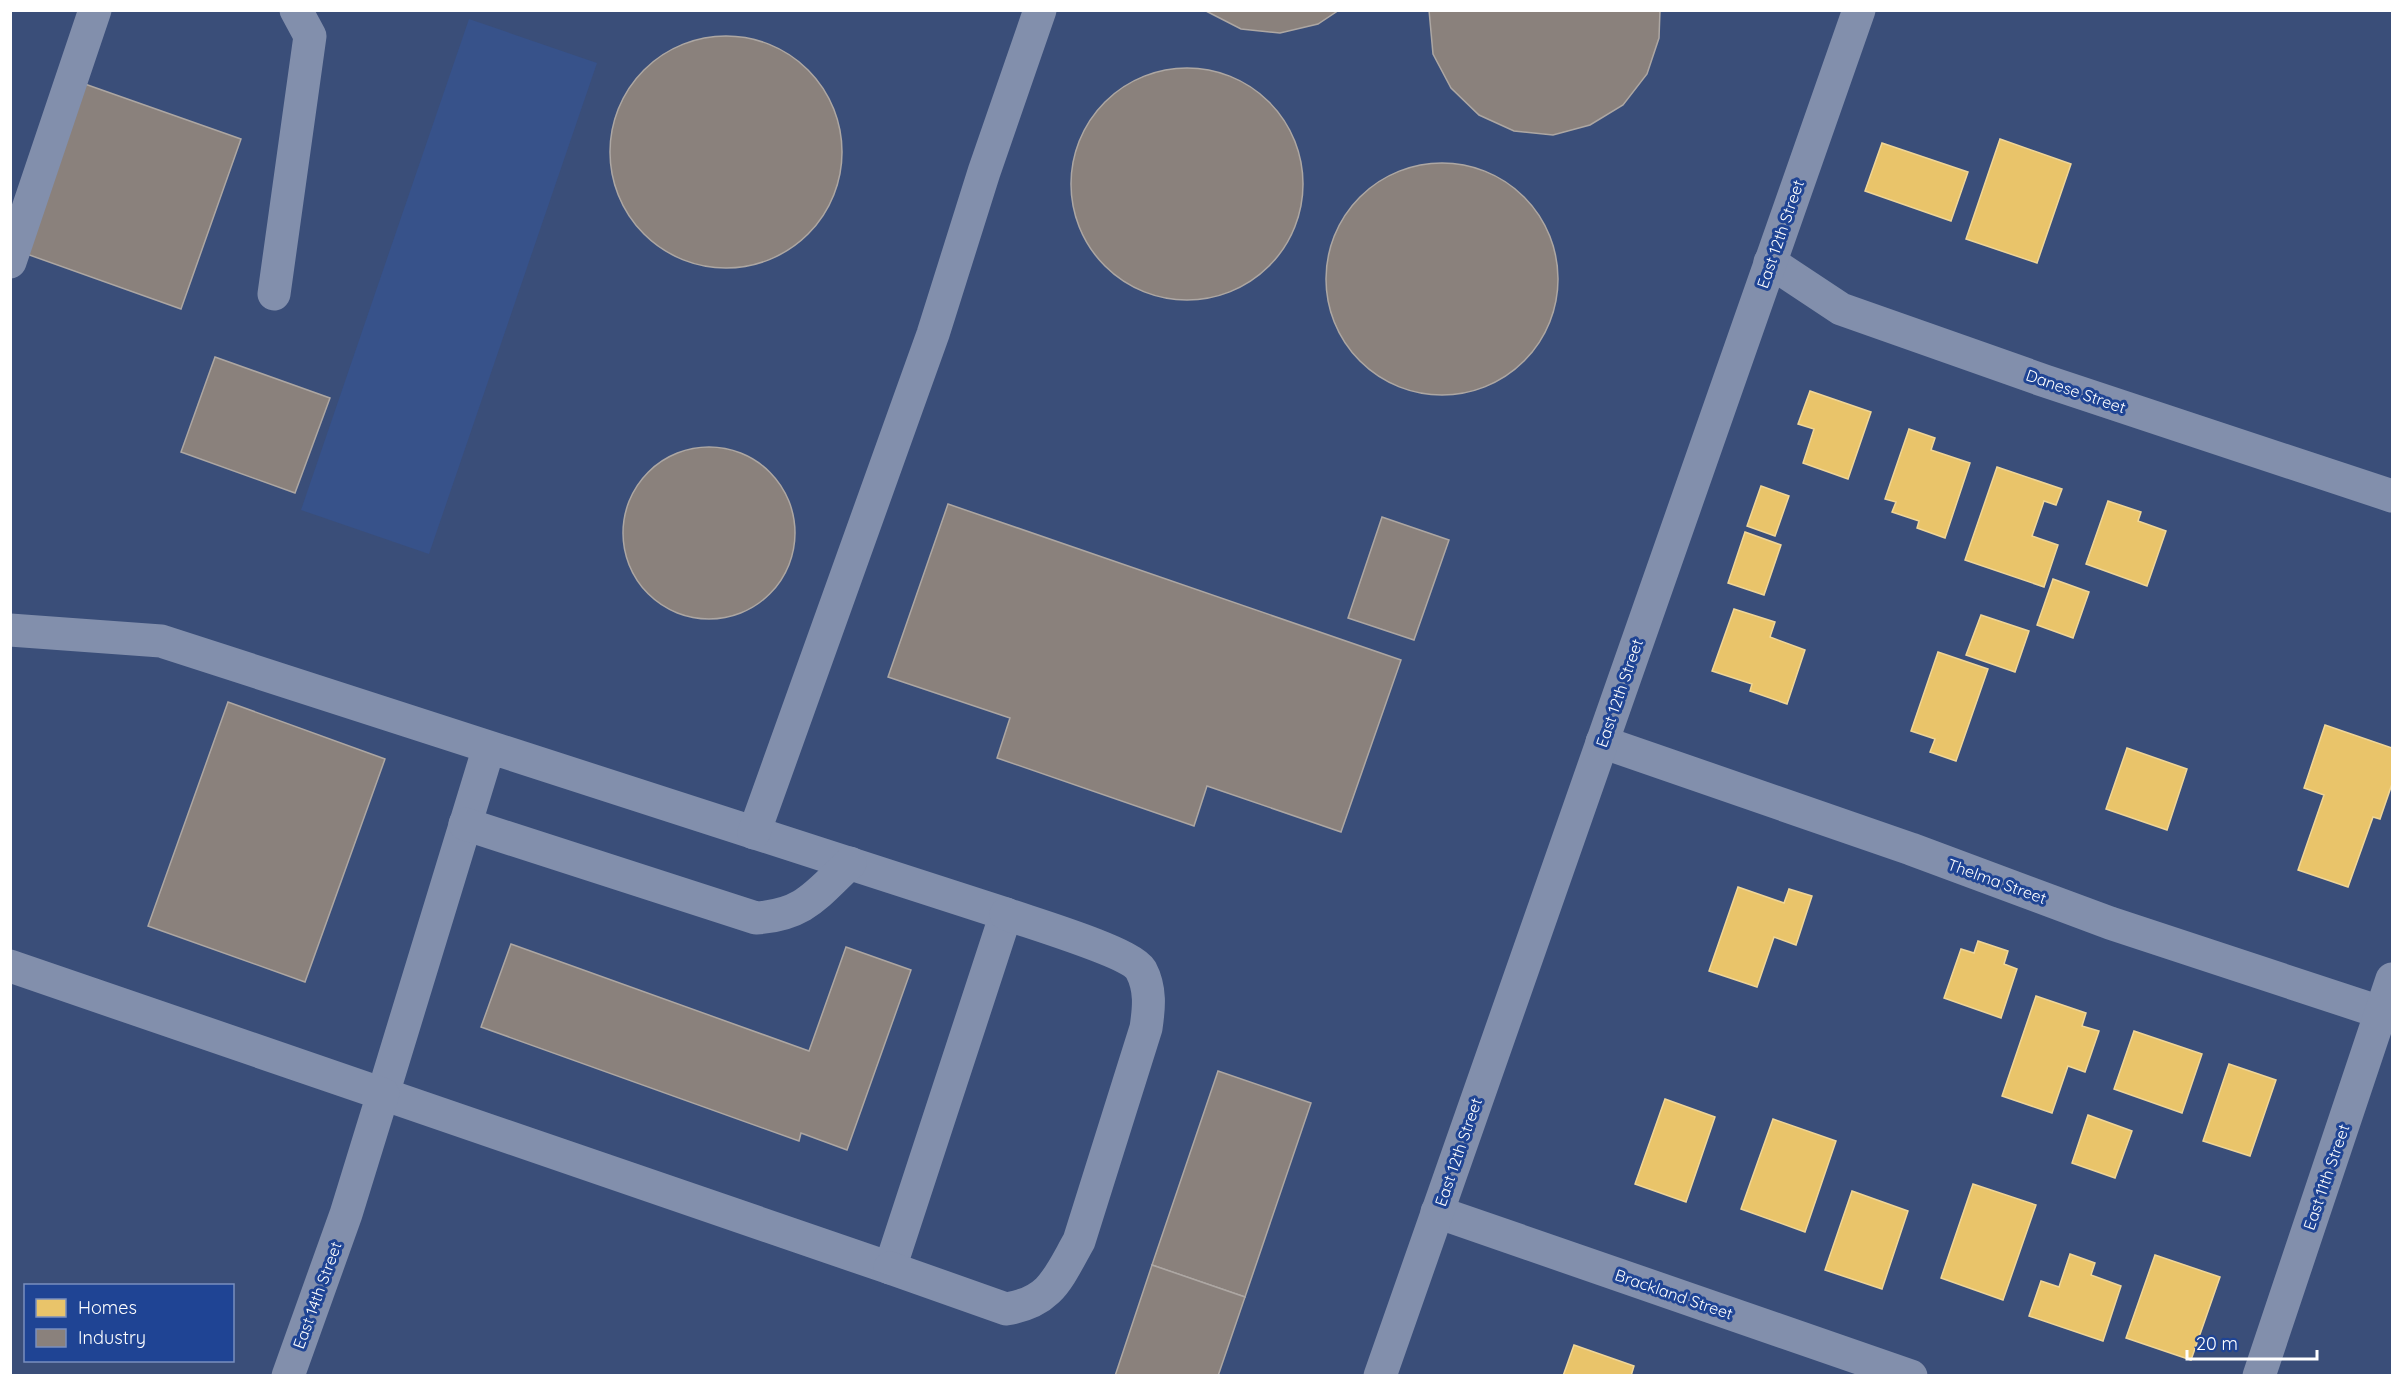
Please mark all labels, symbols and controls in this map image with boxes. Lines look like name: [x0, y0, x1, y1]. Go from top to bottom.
street label: East 12th Street: [1752, 177, 1808, 291]
street label: Danese Street: [2024, 365, 2128, 417]
street label: East 12th Street: [1591, 636, 1647, 750]
street label: Thelma Street: [1945, 854, 2049, 908]
street label: East 12th Street: [1430, 1095, 1486, 1209]
street label: East 11th Street: [2299, 1121, 2353, 1233]
street label: East 14th Street: [288, 1239, 346, 1351]
street label: Brackland Street: [1612, 1264, 1736, 1324]
legend: [24, 1284, 234, 1362]
text: Homes: [78, 1296, 137, 1319]
scale bar: [2187, 1323, 2318, 1361]
text: Industry: [78, 1326, 146, 1349]
text: 20 m: [2196, 1332, 2238, 1355]

